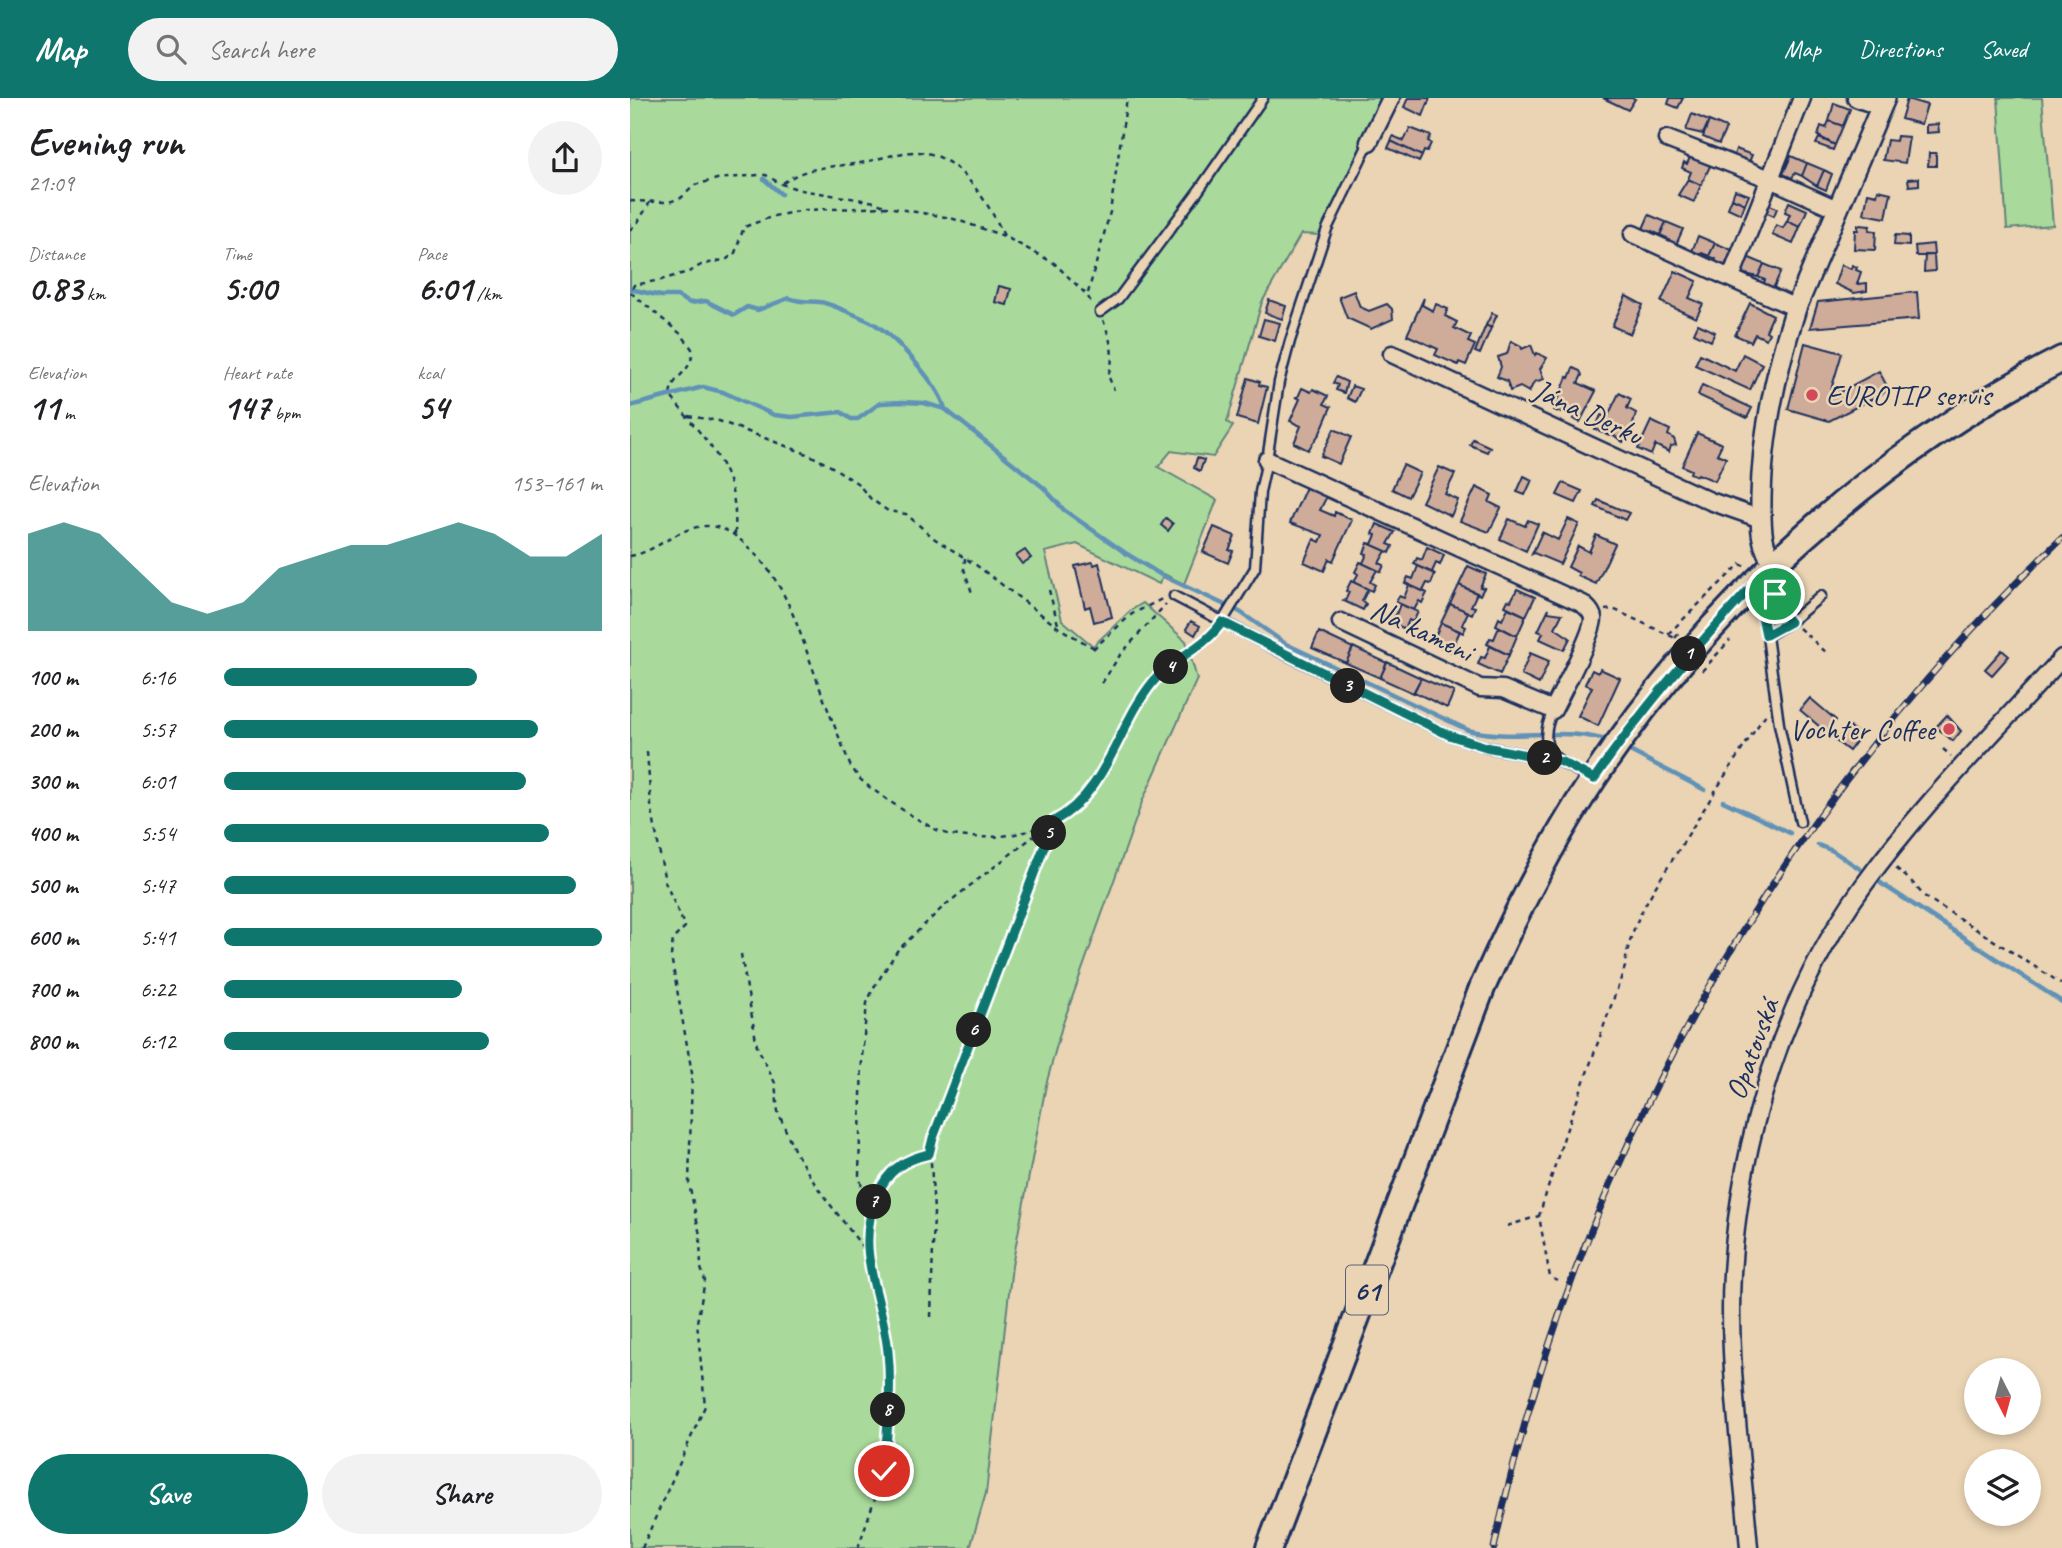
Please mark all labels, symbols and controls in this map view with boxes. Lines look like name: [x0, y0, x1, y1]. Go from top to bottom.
search box: [128, 18, 618, 81]
text: Map: [35, 28, 86, 70]
icon: search: [152, 30, 190, 68]
text: Search here: [208, 33, 314, 66]
text: Map: [1784, 34, 1821, 64]
text: Directions: [1859, 34, 1942, 64]
text: Saved: [1980, 34, 2027, 64]
text: Evening run: [28, 119, 184, 166]
button: share: [528, 121, 602, 195]
text: 21:09: [28, 169, 74, 198]
text: Distance: [28, 242, 85, 266]
text: Time: [223, 242, 252, 266]
text: Pace: [417, 242, 447, 266]
text: 0.83: [28, 266, 82, 311]
text: 5:00: [223, 266, 276, 311]
text: 6:01: [417, 266, 472, 311]
text: km: [82, 282, 105, 306]
text: /km: [472, 282, 502, 306]
text: Elevation: [28, 361, 86, 385]
text: Heart rate: [223, 361, 292, 385]
text: kcal: [417, 361, 442, 385]
street label: Jána Derku: [1526, 369, 1650, 455]
place label: EUROTIP servis: [1826, 376, 1994, 414]
text: 11: [28, 385, 60, 430]
text: 147: [223, 385, 270, 430]
text: 54: [417, 385, 448, 430]
marker: EUROTIP servis: [1804, 387, 1820, 403]
text: m: [60, 401, 75, 425]
text: bpm: [270, 401, 300, 425]
text: Elevation: [28, 469, 99, 498]
text: 153–161 m: [511, 469, 602, 498]
pin: [1745, 564, 1805, 624]
icon: arrive: [1756, 575, 1794, 613]
street label: Na kameni: [1365, 590, 1482, 672]
pin: 1: [1672, 636, 1706, 672]
text: 1: [1684, 641, 1693, 665]
pin: 4: [1154, 650, 1188, 684]
text: 4: [1166, 654, 1175, 678]
text: 100 m: [28, 663, 78, 692]
text: 6:16: [140, 663, 176, 692]
pin: 3: [1330, 668, 1366, 704]
text: 3: [1343, 673, 1352, 697]
place label: Vochter Coffee: [1789, 710, 1937, 748]
text: 200 m: [28, 715, 78, 744]
text: 5:57: [140, 715, 176, 744]
marker: Vochter Coffee: [1941, 721, 1957, 737]
pin: 2: [1528, 740, 1562, 776]
text: 2: [1540, 745, 1549, 769]
text: 300 m: [28, 767, 78, 796]
text: 6:01: [140, 767, 176, 796]
pin: 5: [1032, 816, 1066, 850]
text: 400 m: [28, 819, 78, 848]
text: 5:54: [140, 819, 176, 848]
text: 5: [1044, 820, 1053, 844]
text: 500 m: [28, 871, 77, 900]
text: 5:47: [140, 871, 176, 900]
text: 600 m: [28, 923, 78, 952]
text: 5:41: [140, 923, 176, 952]
text: 700 m: [28, 975, 78, 1004]
text: 6:22: [140, 975, 176, 1004]
street label: Opatovská: [1716, 991, 1789, 1105]
pin: 6: [956, 1012, 992, 1048]
text: 6: [969, 1017, 978, 1041]
text: 800 m: [28, 1027, 78, 1056]
text: 6:12: [140, 1027, 176, 1056]
pin: 7: [856, 1184, 892, 1220]
text: 7: [869, 1189, 878, 1213]
road number: 61: [1346, 1266, 1388, 1314]
north arrow: [1964, 1358, 2040, 1435]
map controls: [1964, 1358, 2041, 1526]
pin: 8: [870, 1392, 906, 1428]
text: 8: [883, 1397, 892, 1421]
pin: [854, 1441, 914, 1501]
button: layers: [1964, 1449, 2041, 1526]
icon: check: [865, 1452, 903, 1490]
button: Save: [28, 1454, 308, 1534]
button: Share: [322, 1454, 602, 1534]

